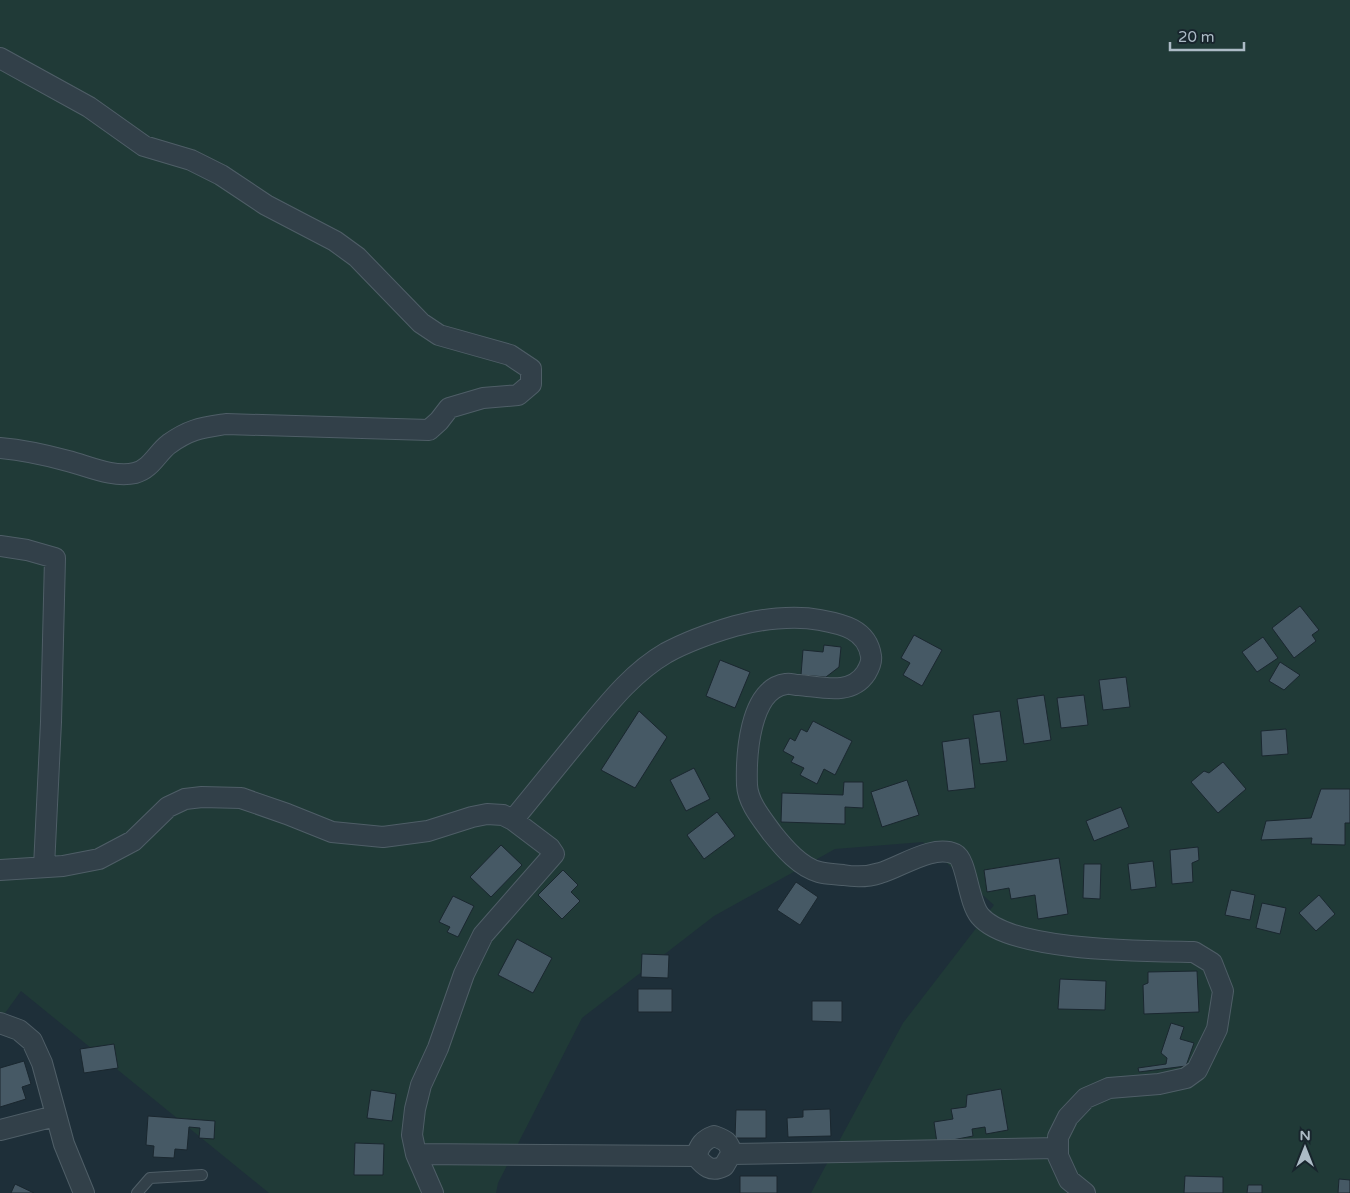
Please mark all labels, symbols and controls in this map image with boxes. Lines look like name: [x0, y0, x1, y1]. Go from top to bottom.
scale bar: [1170, 20, 1244, 52]
text: 20 m: [1178, 28, 1215, 46]
north arrow: [1280, 1123, 1330, 1173]
text: N: [1299, 1127, 1311, 1144]

